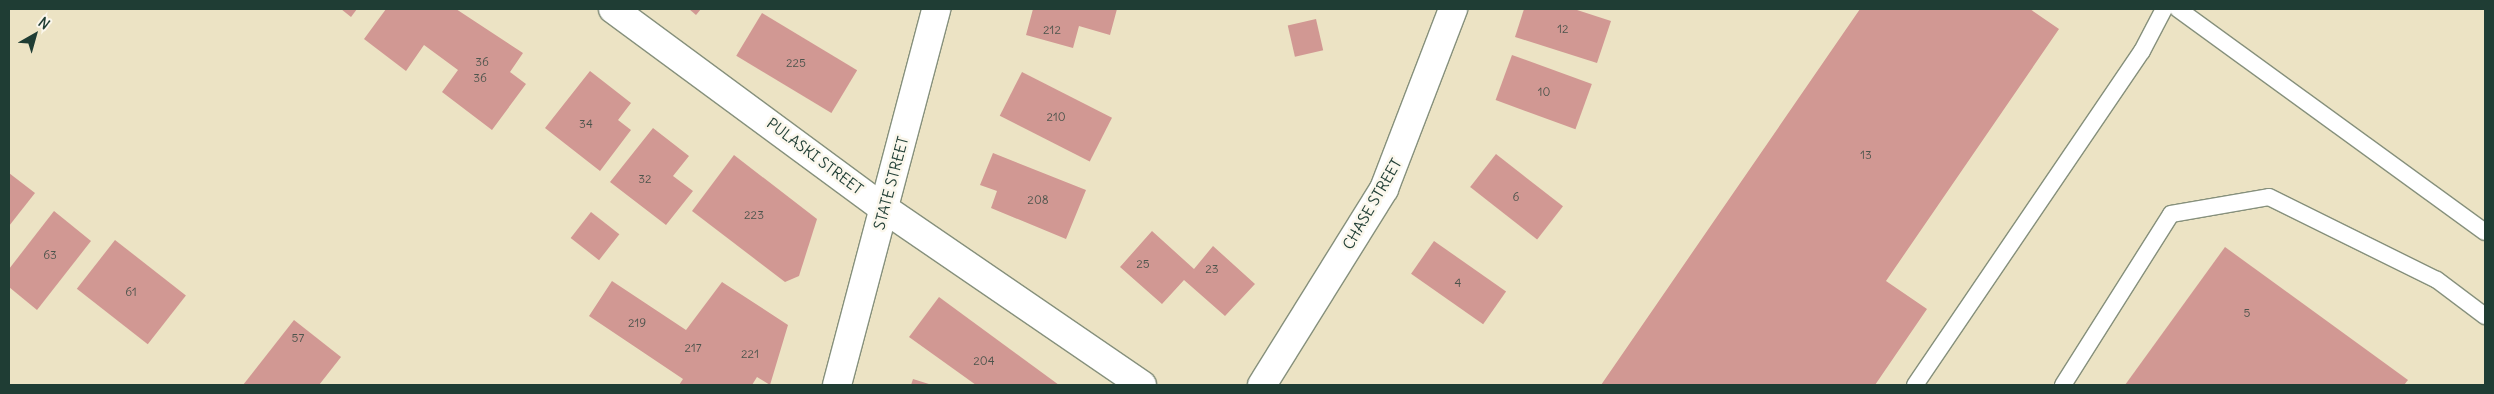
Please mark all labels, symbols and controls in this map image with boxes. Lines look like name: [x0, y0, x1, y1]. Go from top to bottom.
north arrow: [10, 10, 60, 60]
text: N: [35, 13, 54, 33]
house number: 12: [1557, 22, 1569, 36]
house number: 212: [1043, 23, 1061, 37]
house number: 36: [475, 55, 489, 69]
house number: 225: [786, 56, 806, 70]
house number: 36: [473, 71, 487, 85]
house number: 10: [1538, 85, 1550, 99]
house number: 210: [1046, 110, 1066, 124]
street label: PULASKI STREET: [763, 114, 867, 198]
house number: 34: [579, 117, 593, 131]
street label: STATE STREET: [870, 134, 912, 232]
house number: 13: [1860, 148, 1872, 162]
street label: CHASE STREET: [1339, 155, 1405, 253]
house number: 32: [638, 172, 652, 186]
house number: 6: [1513, 190, 1519, 204]
house number: 208: [1027, 193, 1049, 207]
house number: 223: [744, 208, 764, 222]
house number: 63: [43, 248, 57, 262]
house number: 25: [1136, 257, 1150, 271]
house number: 23: [1205, 262, 1219, 276]
house number: 4: [1455, 276, 1461, 290]
house number: 61: [125, 285, 137, 299]
house number: 5: [2244, 306, 2250, 320]
house number: 219: [628, 316, 646, 330]
house number: 57: [292, 331, 304, 345]
house number: 217: [684, 341, 702, 355]
house number: 221: [741, 347, 759, 361]
house number: 204: [973, 354, 995, 368]

